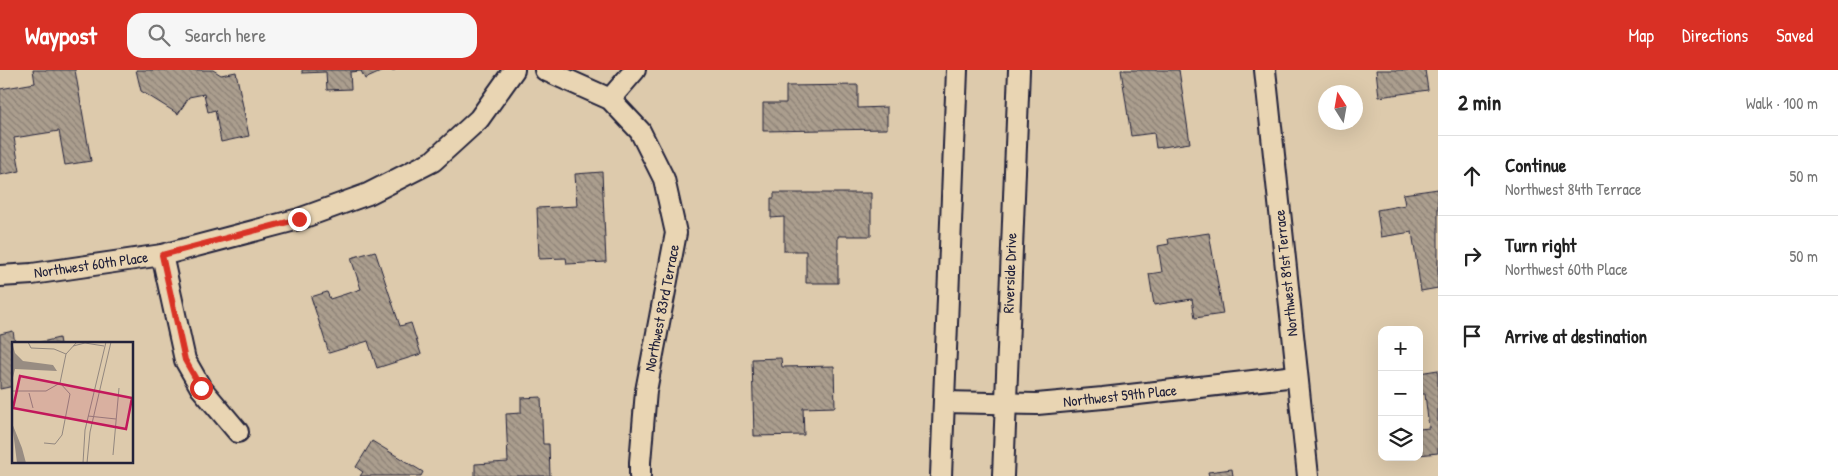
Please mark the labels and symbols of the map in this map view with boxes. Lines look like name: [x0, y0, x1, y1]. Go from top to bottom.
north arrow: [1318, 85, 1363, 130]
route end: [288, 208, 311, 231]
street label: Northwest 81st Terrace: [1268, 209, 1303, 337]
street label: Riverside Drive: [998, 232, 1021, 314]
street label: Northwest 83rd Terrace: [639, 243, 684, 373]
street label: Northwest 60th Place: [32, 246, 149, 283]
inset map: [12, 342, 134, 464]
route start: [190, 377, 213, 400]
street label: Northwest 59th Place: [1062, 379, 1178, 412]

